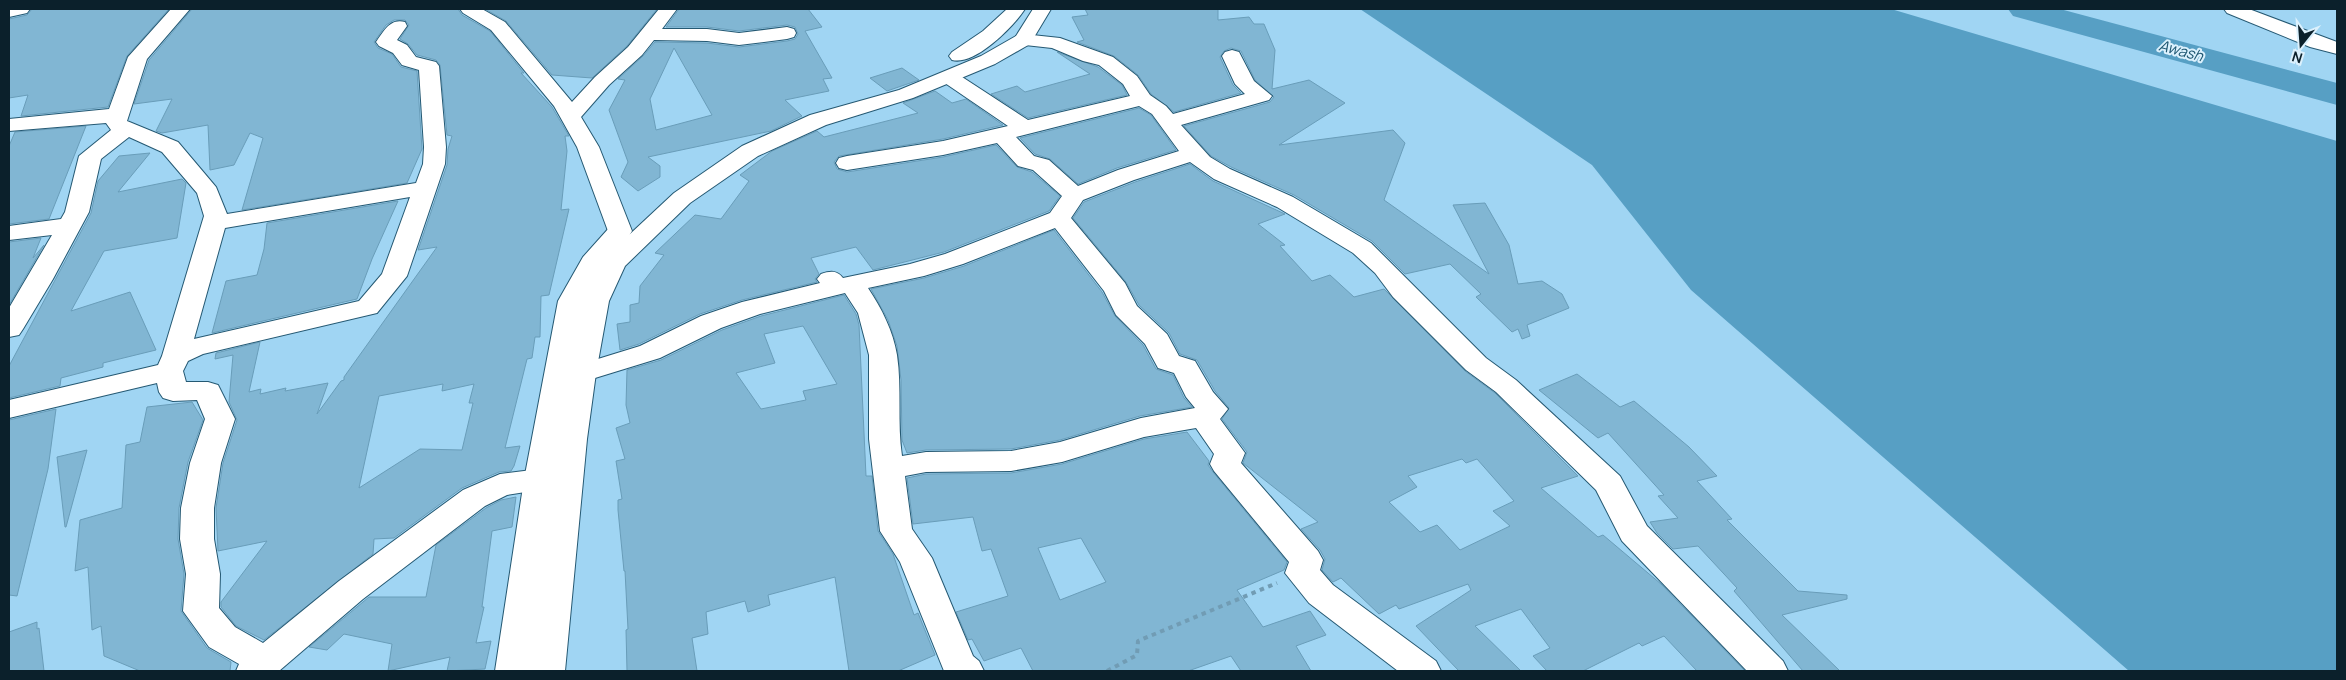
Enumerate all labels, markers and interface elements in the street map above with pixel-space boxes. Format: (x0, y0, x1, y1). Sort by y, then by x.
north arrow (2276, 20, 2326, 70)
water label: Awash (2157, 35, 2207, 67)
text: N (2289, 47, 2305, 68)

